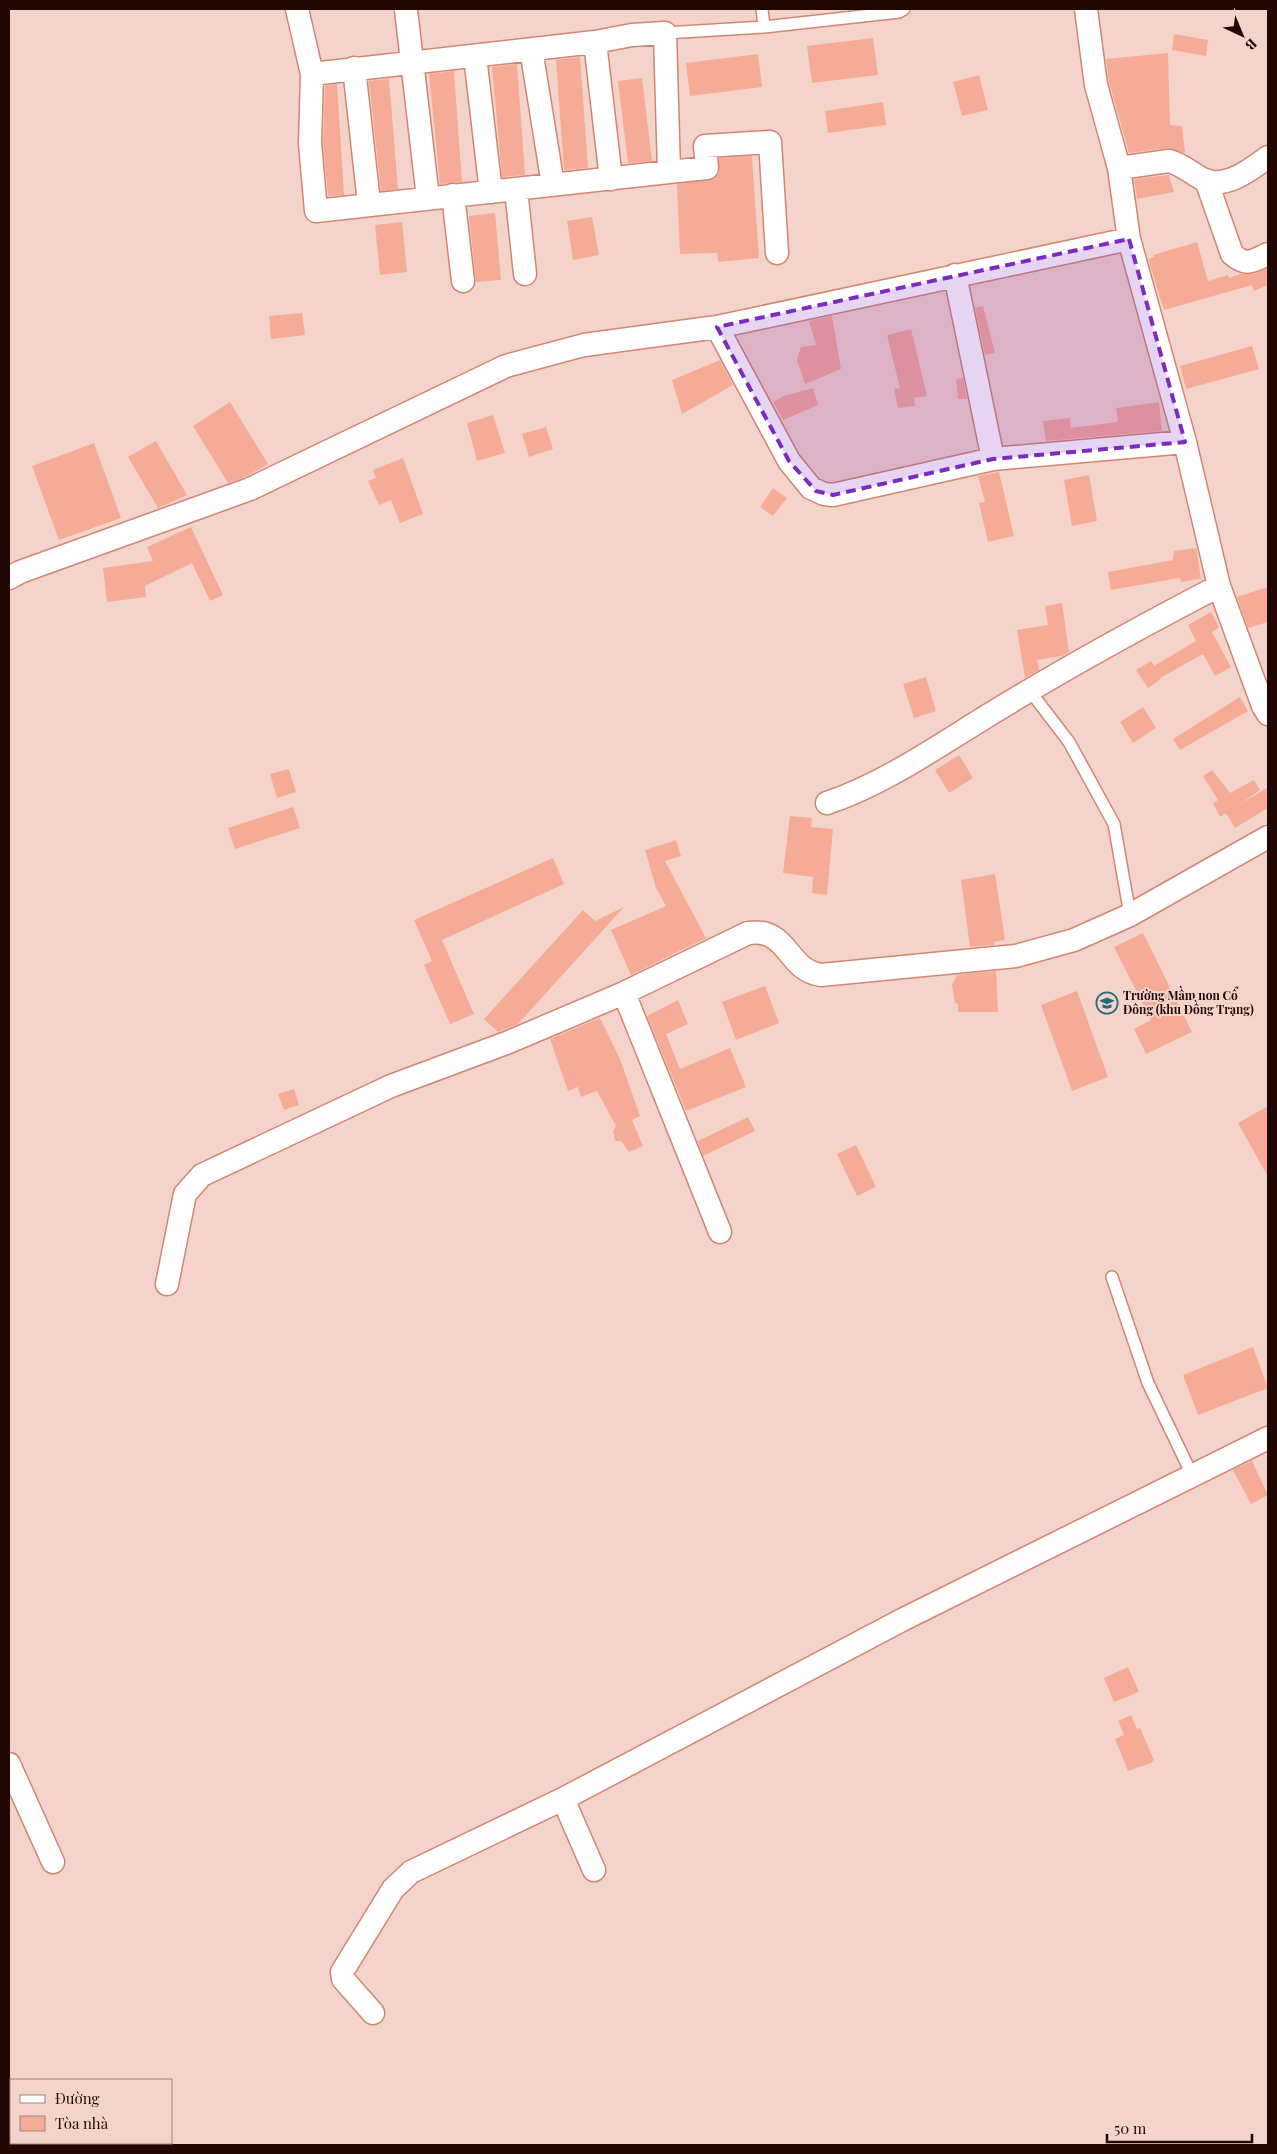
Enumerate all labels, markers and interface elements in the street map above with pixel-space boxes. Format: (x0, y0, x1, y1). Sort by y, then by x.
north arrow (1217, 10, 1267, 60)
text: B (1241, 35, 1261, 55)
place label: Trường Mầm non Cổ Đông (khu Đồng Trạng) (1123, 985, 1254, 1017)
school or university icon: Trường Mầm non Cổ Đông (khu Đồng Trạng) (1095, 991, 1119, 1015)
legend (10, 2079, 172, 2144)
text: Đường (55, 2088, 100, 2108)
scale bar (1107, 2112, 1252, 2144)
text: Tòa nhà (55, 2113, 109, 2133)
text: 50 m (1114, 2118, 1147, 2138)

